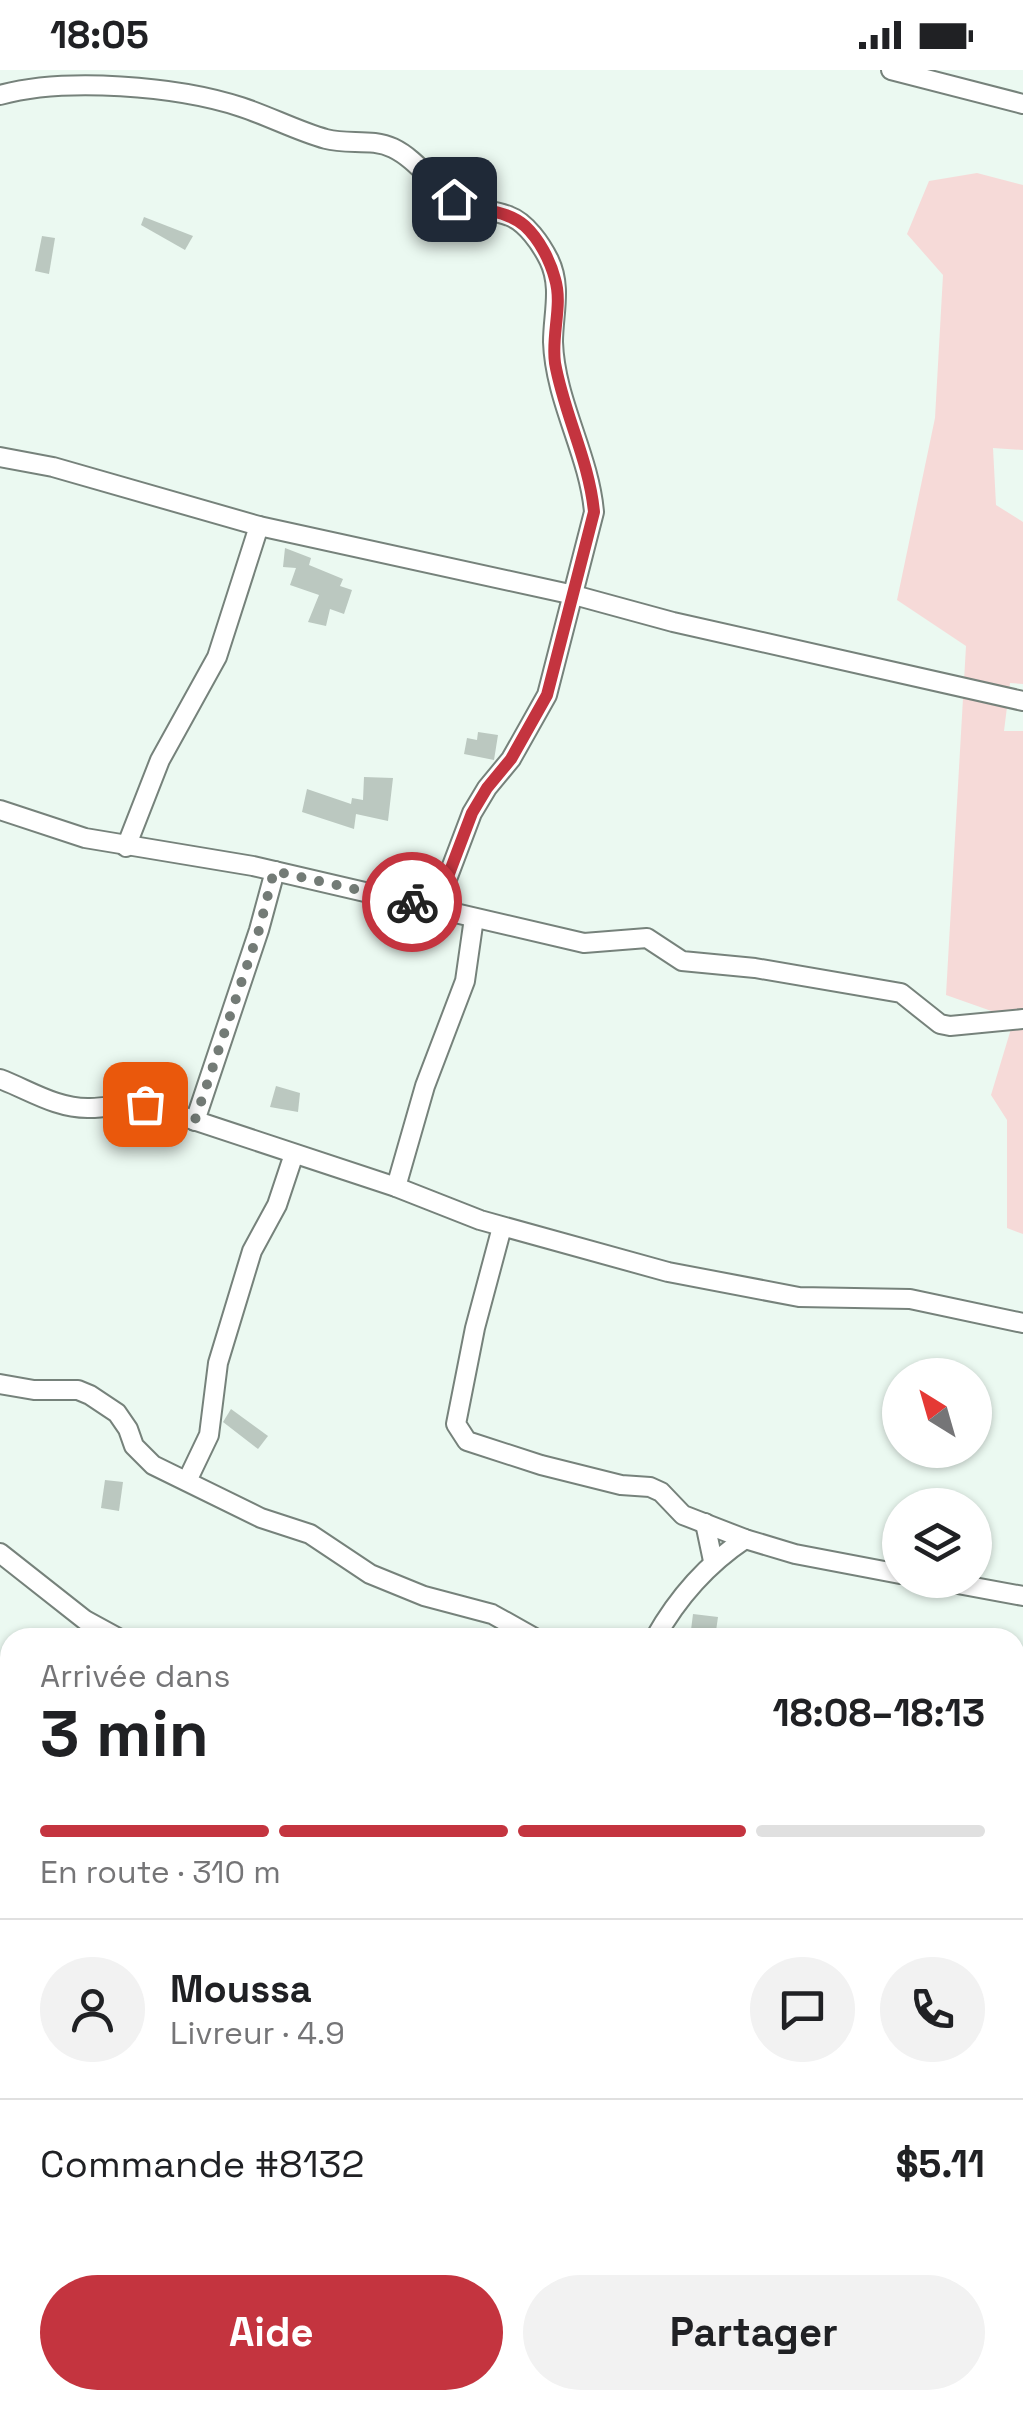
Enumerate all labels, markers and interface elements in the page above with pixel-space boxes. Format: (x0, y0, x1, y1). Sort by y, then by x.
text: 18:05 (50, 11, 149, 59)
pin (412, 157, 497, 242)
icon: home (427, 172, 482, 227)
courier (362, 852, 462, 952)
icon: bike (385, 875, 440, 930)
pin (103, 1062, 188, 1147)
icon: bag (118, 1077, 173, 1132)
north arrow (882, 1358, 992, 1468)
map controls (882, 1358, 992, 1598)
button: layers (882, 1488, 992, 1598)
text: Arrivée dans (40, 1656, 230, 1696)
text: 18:08–18:13 (773, 1689, 985, 1737)
text: 3 min (40, 1692, 209, 1775)
text: En route · 310 m (40, 1852, 281, 1892)
button: person (40, 1957, 145, 2062)
button: chat (750, 1957, 855, 2062)
button: phone (880, 1957, 985, 2062)
text: Moussa (170, 1965, 312, 2013)
text: Livreur · 4.9 (170, 2013, 345, 2053)
text: Commande #8132 (40, 2140, 364, 2188)
text: $5.11 (895, 2140, 985, 2188)
button: Aide (40, 2275, 503, 2390)
button: Partager (523, 2275, 985, 2390)

